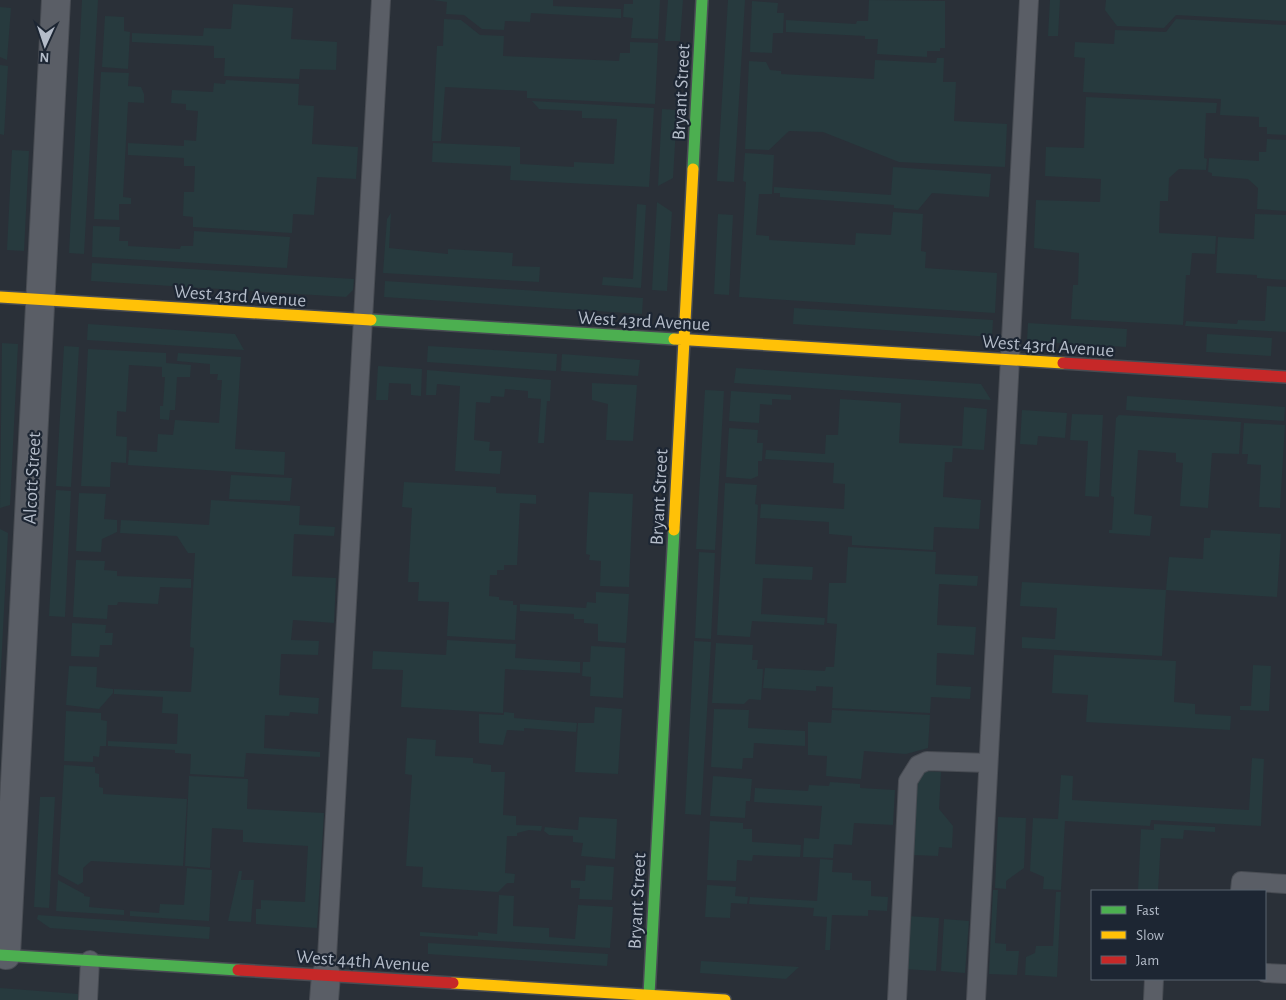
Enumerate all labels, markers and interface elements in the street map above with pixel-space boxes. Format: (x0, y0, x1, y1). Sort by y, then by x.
north arrow (20, 20, 70, 70)
street label: Bryant Street (669, 43, 694, 141)
text: N (39, 50, 50, 64)
street label: West 43rd Avenue (173, 282, 307, 311)
street label: West 43rd Avenue (577, 309, 711, 334)
street label: West 43rd Avenue (981, 332, 1115, 361)
street label: Alcott Street (21, 431, 44, 525)
street label: Bryant Street (647, 448, 672, 546)
street label: Bryant Street (625, 852, 650, 950)
legend (1091, 890, 1266, 980)
text: Fast (1136, 903, 1160, 918)
text: Slow (1136, 928, 1164, 943)
street label: West 44th Avenue (295, 947, 430, 976)
text: Jam (1136, 953, 1159, 968)

